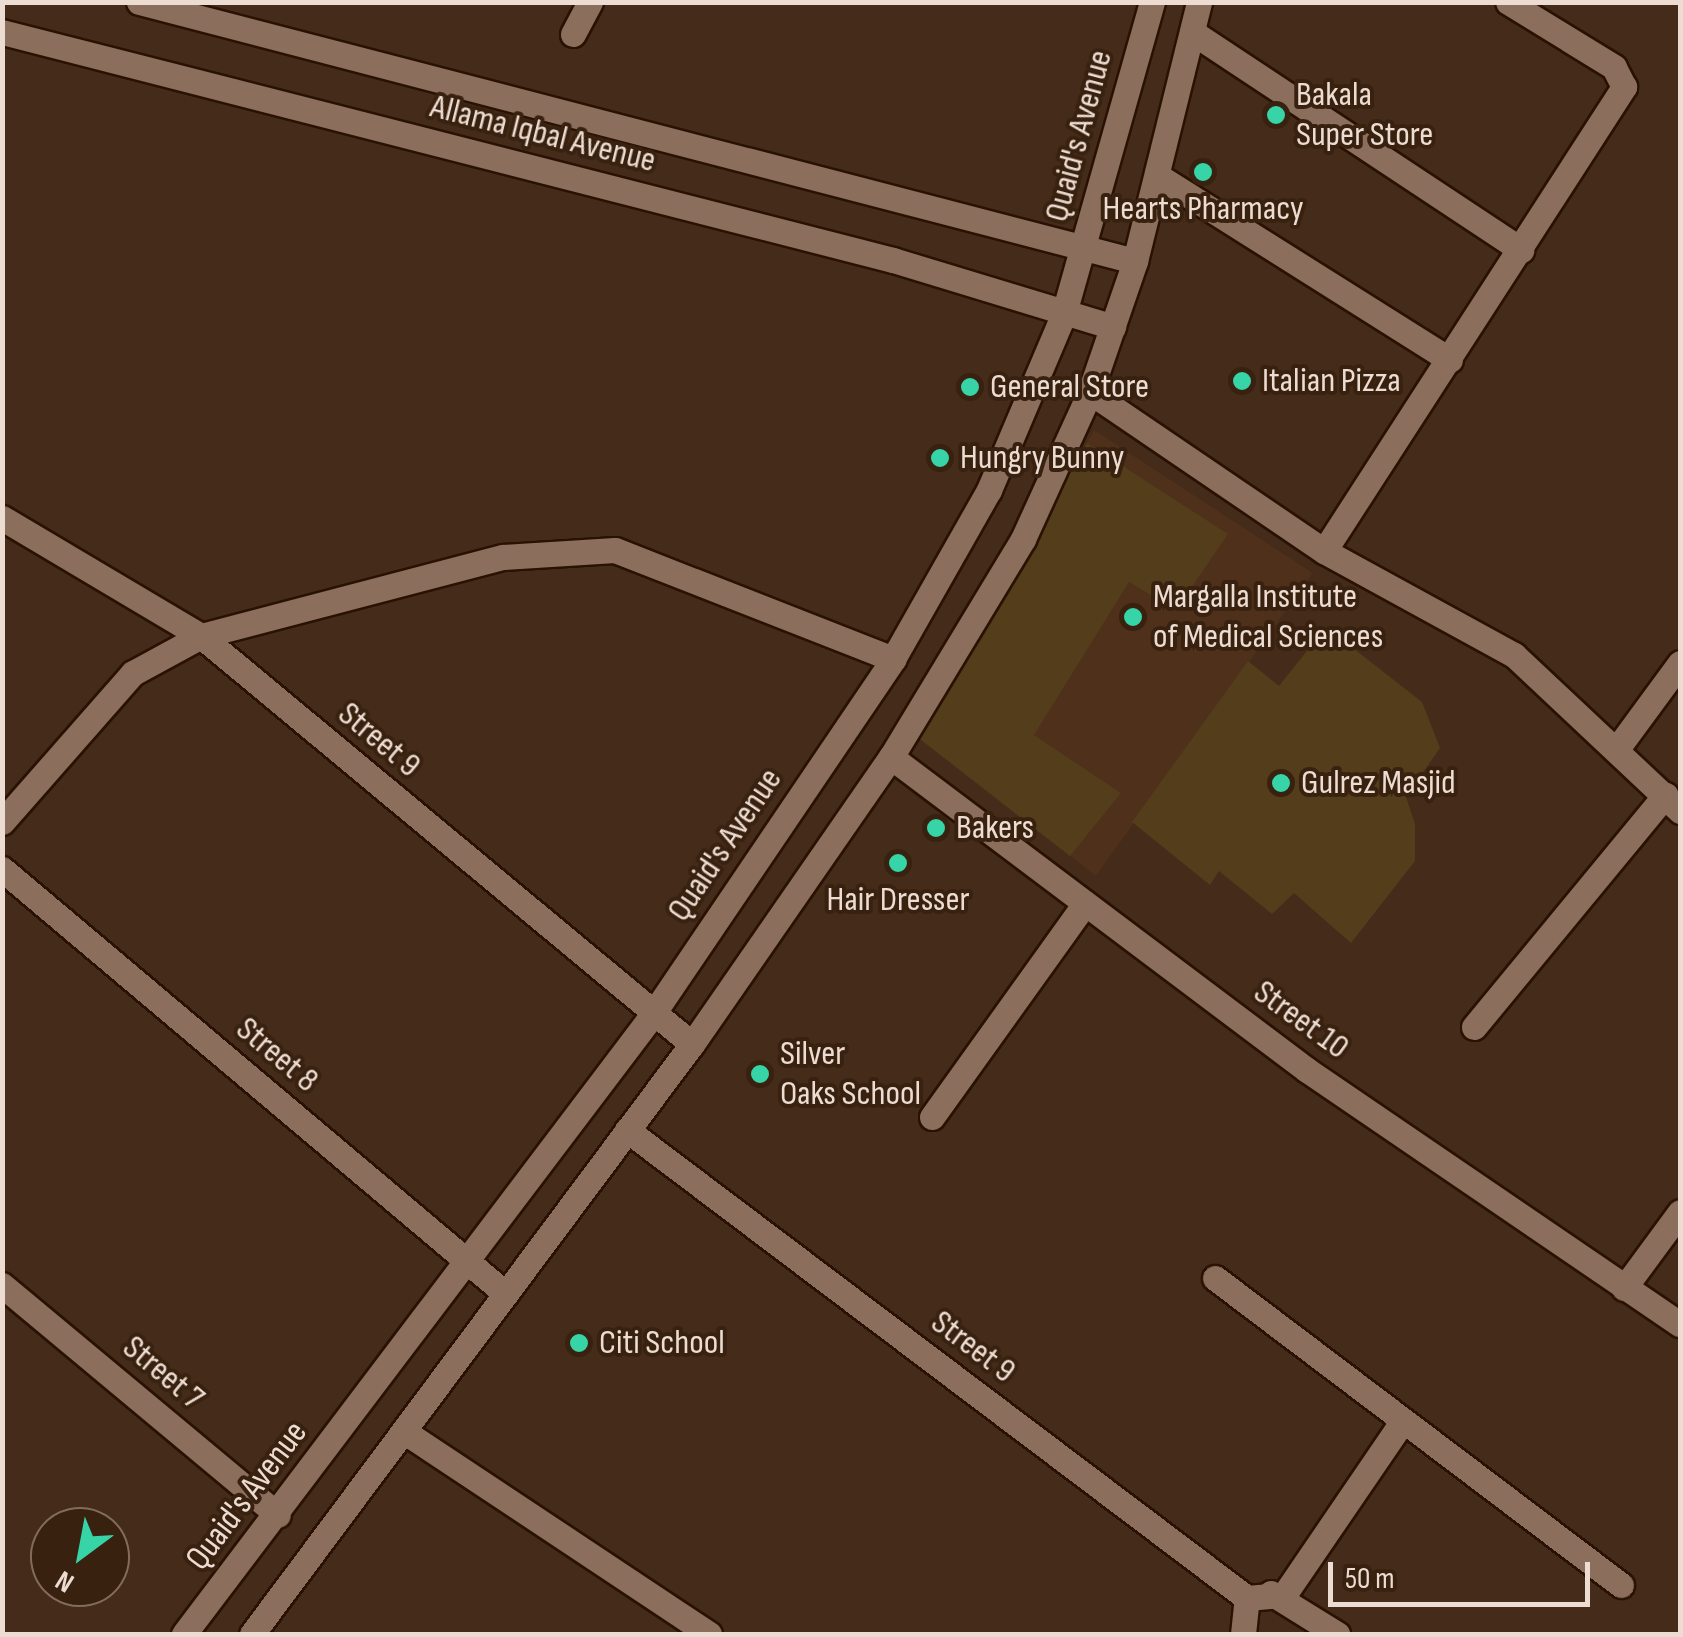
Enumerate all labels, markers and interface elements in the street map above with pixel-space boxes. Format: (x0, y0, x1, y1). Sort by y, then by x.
street label: Quaid's Avenue (1036, 46, 1122, 226)
place label: Bakala Super Store (1296, 74, 1433, 156)
street label: Allama Iqbal Avenue (426, 86, 660, 182)
marker: Bakala Super Store (1265, 104, 1287, 126)
marker: Hearts Pharmacy (1192, 161, 1214, 183)
place label: Hearts Pharmacy (1103, 188, 1303, 230)
place label: Italian Pizza (1262, 360, 1401, 402)
place label: General Store (990, 366, 1149, 408)
marker: Italian Pizza (1231, 370, 1253, 392)
marker: General Store (959, 376, 981, 398)
place label: Hungry Bunny (960, 437, 1124, 479)
marker: Hungry Bunny (929, 447, 951, 469)
place label: Margalla Institute of Medical Sciences (1153, 576, 1383, 658)
marker: Margalla Institute of Medical Sciences (1122, 606, 1144, 628)
street label: Street 9 (329, 693, 429, 787)
street label: Quaid's Avenue (658, 760, 792, 930)
place label: Gulrez Masjid (1301, 762, 1456, 804)
marker: Gulrez Masjid (1270, 772, 1292, 794)
place label: Bakers (956, 807, 1034, 849)
marker: Bakers (925, 817, 947, 839)
marker: Hair Dresser (887, 852, 909, 874)
place label: Hair Dresser (826, 879, 970, 921)
street label: Street 10 (1245, 971, 1357, 1069)
street label: Street 8 (227, 1008, 327, 1102)
place label: Silver Oaks School (780, 1033, 921, 1115)
marker: Silver Oaks School (749, 1063, 771, 1085)
street label: Street 9 (922, 1302, 1024, 1392)
place label: Citi School (599, 1322, 725, 1364)
street label: Street 7 (114, 1327, 212, 1419)
marker: Citi School (568, 1332, 590, 1354)
street label: Quaid's Avenue (177, 1413, 317, 1579)
north arrow (30, 1507, 130, 1607)
scale bar (1333, 1542, 1596, 1604)
text: 50 m (1345, 1561, 1394, 1597)
text: N (50, 1563, 80, 1599)

